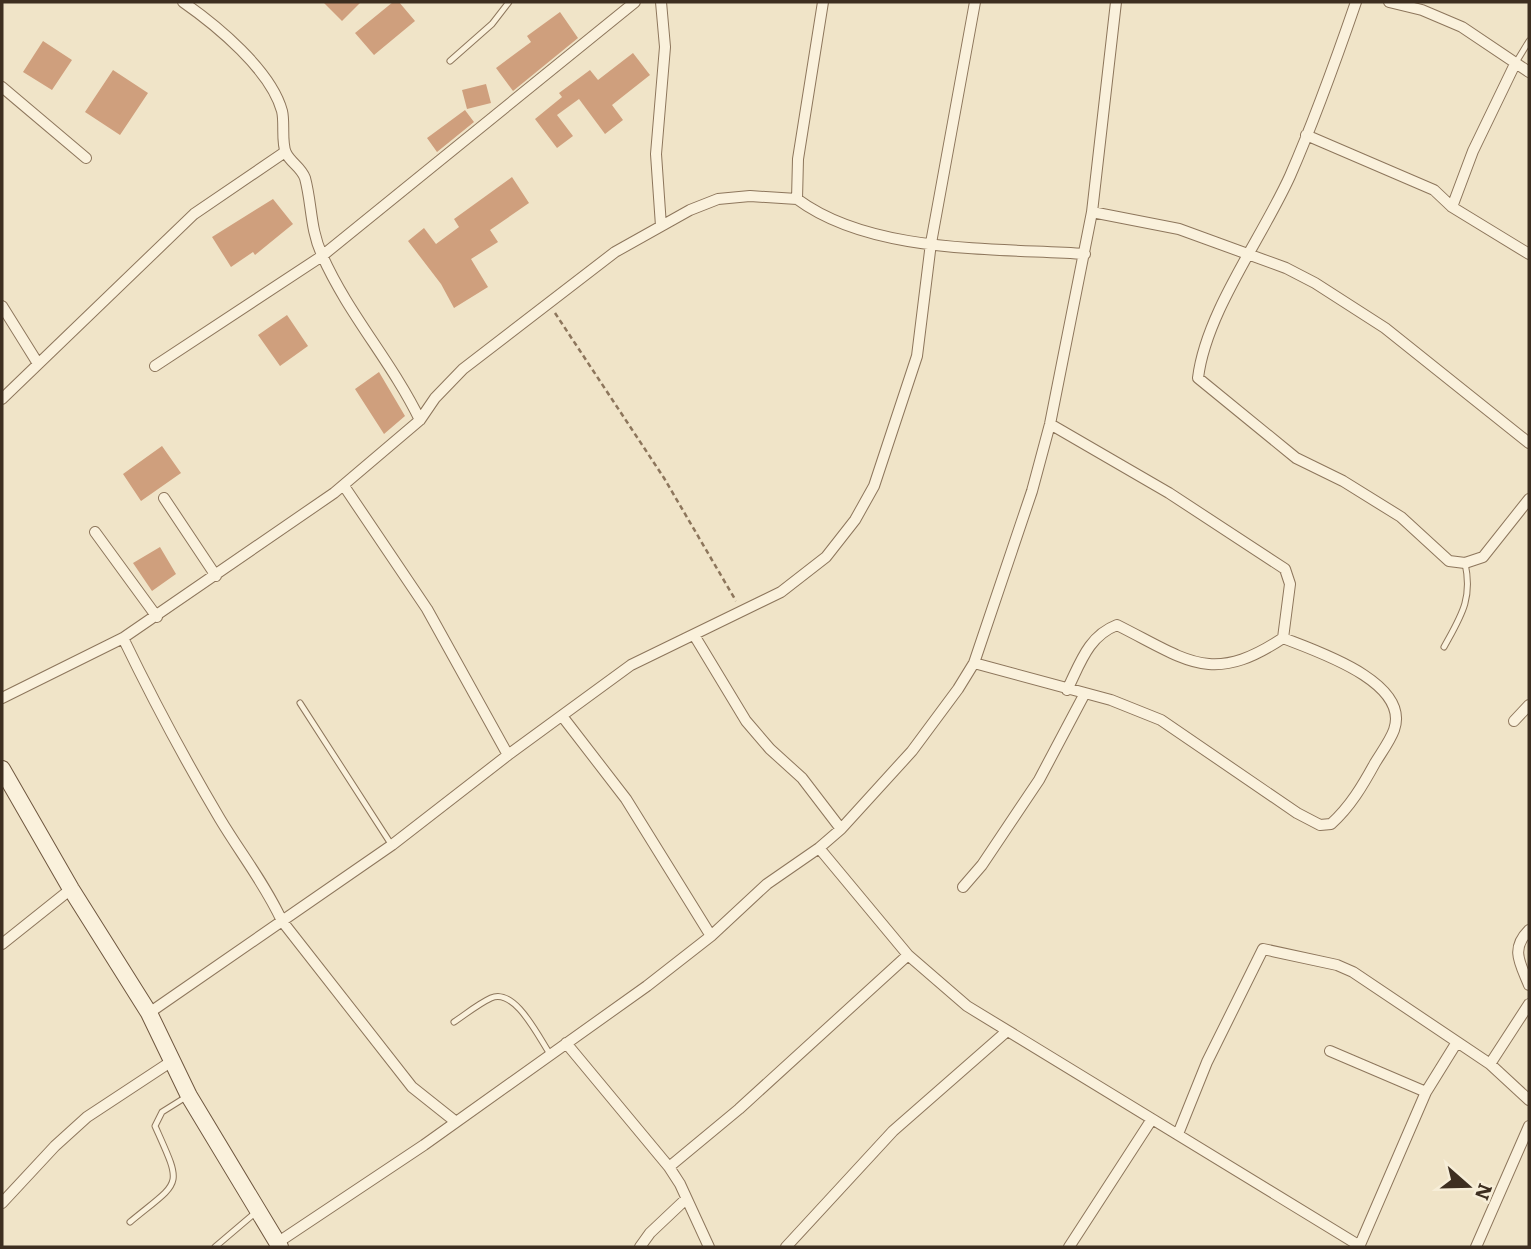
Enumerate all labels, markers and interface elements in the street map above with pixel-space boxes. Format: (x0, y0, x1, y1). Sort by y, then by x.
north arrow (1433, 1151, 1503, 1221)
text: N (1469, 1180, 1501, 1204)

